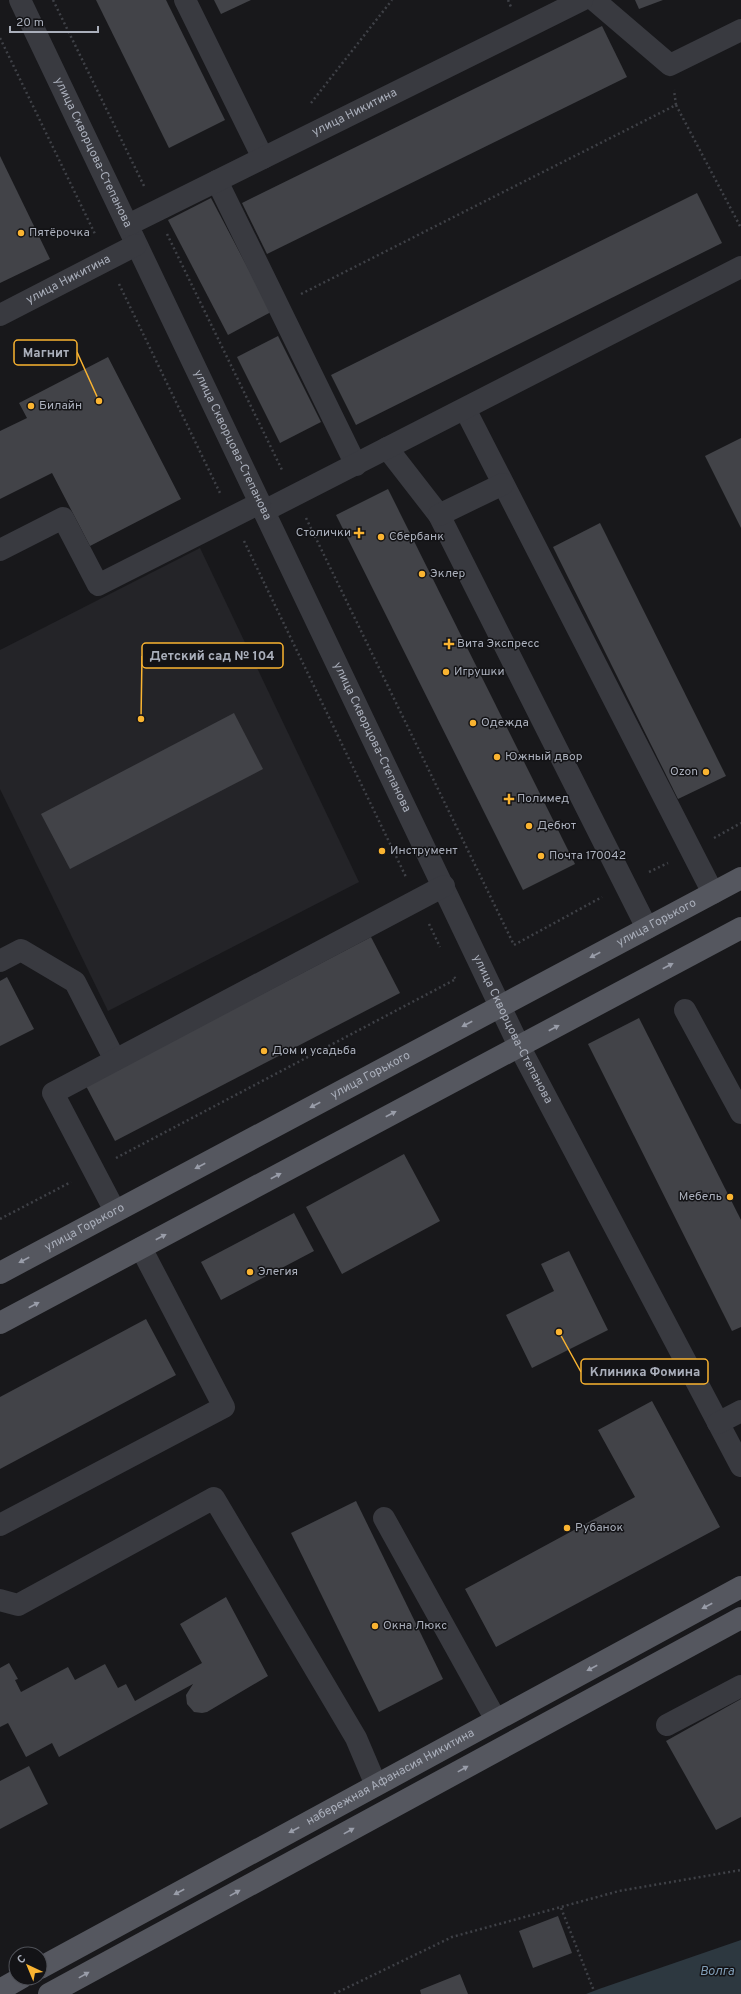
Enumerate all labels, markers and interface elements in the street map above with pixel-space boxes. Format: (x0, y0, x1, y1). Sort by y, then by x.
scale bar (10, 8, 98, 34)
text: 20 m (16, 15, 44, 31)
street label: улица Скворцова-Степанова (50, 75, 135, 230)
street label: улица Никитина (309, 85, 400, 140)
place label: Пятёрочка (29, 225, 90, 241)
marker: Пятёрочка (16, 228, 26, 238)
street label: улица Никитина (23, 251, 113, 308)
callout: Магнит (14, 340, 77, 365)
text: Магнит (23, 346, 69, 362)
street label: улица Скворцова-Степанова (190, 367, 275, 523)
place label: Билайн (39, 398, 82, 414)
marker: Билайн (26, 401, 36, 411)
place label: Столички (296, 525, 351, 541)
marker: Столички (354, 528, 364, 538)
place label: Сбербанк (389, 529, 444, 545)
marker: Сбербанк (376, 532, 386, 542)
place label: Эклер (430, 566, 466, 582)
marker: Эклер (417, 569, 427, 579)
place label: Вита Экспресс (457, 636, 540, 652)
marker: Вита Экспресс (444, 639, 454, 649)
callout: Детский сад № 104 (142, 643, 283, 668)
text: Детский сад № 104 (149, 649, 275, 665)
street label: улица Скворцова-Степанова (329, 660, 414, 815)
place label: Игрушки (454, 664, 505, 680)
marker: Игрушки (441, 667, 451, 677)
place label: Одежда (481, 715, 529, 731)
marker: Одежда (468, 718, 478, 728)
place label: Южный двор (505, 749, 583, 765)
marker: Южный двор (492, 752, 502, 762)
place label: Ozon (670, 764, 698, 780)
marker: Ozon (701, 767, 711, 777)
place label: Полимед (517, 791, 569, 807)
marker: Полимед (504, 794, 514, 804)
place label: Дебют (537, 818, 577, 834)
marker: Дебют (524, 821, 534, 831)
place label: Инструмент (390, 843, 458, 859)
marker: Инструмент (377, 846, 387, 856)
place label: Почта 170042 (549, 848, 626, 864)
marker: Почта 170042 (536, 851, 546, 861)
street label: улица Горького (614, 895, 700, 951)
street label: улица Скворцова-Степанова (469, 952, 556, 1107)
one-way arrow (589, 952, 601, 958)
one-way arrow (663, 963, 674, 970)
one-way arrow (461, 1021, 472, 1027)
one-way arrow (548, 1024, 560, 1031)
place label: Дом и усадьба (272, 1043, 356, 1059)
marker: Дом и усадьба (259, 1046, 269, 1056)
street label: улица Горького (328, 1047, 414, 1103)
one-way arrow (309, 1102, 321, 1108)
one-way arrow (385, 1111, 397, 1118)
one-way arrow (194, 1163, 206, 1169)
one-way arrow (270, 1172, 282, 1179)
place label: Мебель (679, 1189, 722, 1205)
marker: Мебель (725, 1192, 735, 1202)
street label: улица Горького (42, 1200, 128, 1256)
one-way arrow (156, 1234, 167, 1240)
one-way arrow (18, 1257, 30, 1264)
place label: Элегия (258, 1264, 298, 1280)
marker: Элегия (245, 1267, 255, 1277)
one-way arrow (29, 1301, 40, 1308)
callout: Клиника Фомина (581, 1359, 708, 1384)
text: Клиника Фомина (590, 1365, 700, 1381)
place label: Рубанок (575, 1520, 624, 1536)
marker: Рубанок (562, 1523, 572, 1533)
one-way arrow (701, 1603, 713, 1609)
place label: Окна Люкс (383, 1618, 447, 1634)
marker: Окна Люкс (370, 1621, 380, 1631)
one-way arrow (587, 1665, 598, 1671)
street label: набережная Афанасия Никитина (304, 1725, 478, 1830)
one-way arrow (457, 1766, 469, 1772)
one-way arrow (288, 1827, 300, 1834)
one-way arrow (343, 1828, 355, 1835)
one-way arrow (174, 1889, 185, 1896)
one-way arrow (229, 1890, 241, 1897)
north arrow (8, 1946, 48, 1986)
text: С (14, 1952, 29, 1967)
water label: Волга (700, 1964, 735, 1980)
one-way arrow (78, 1972, 90, 1979)

